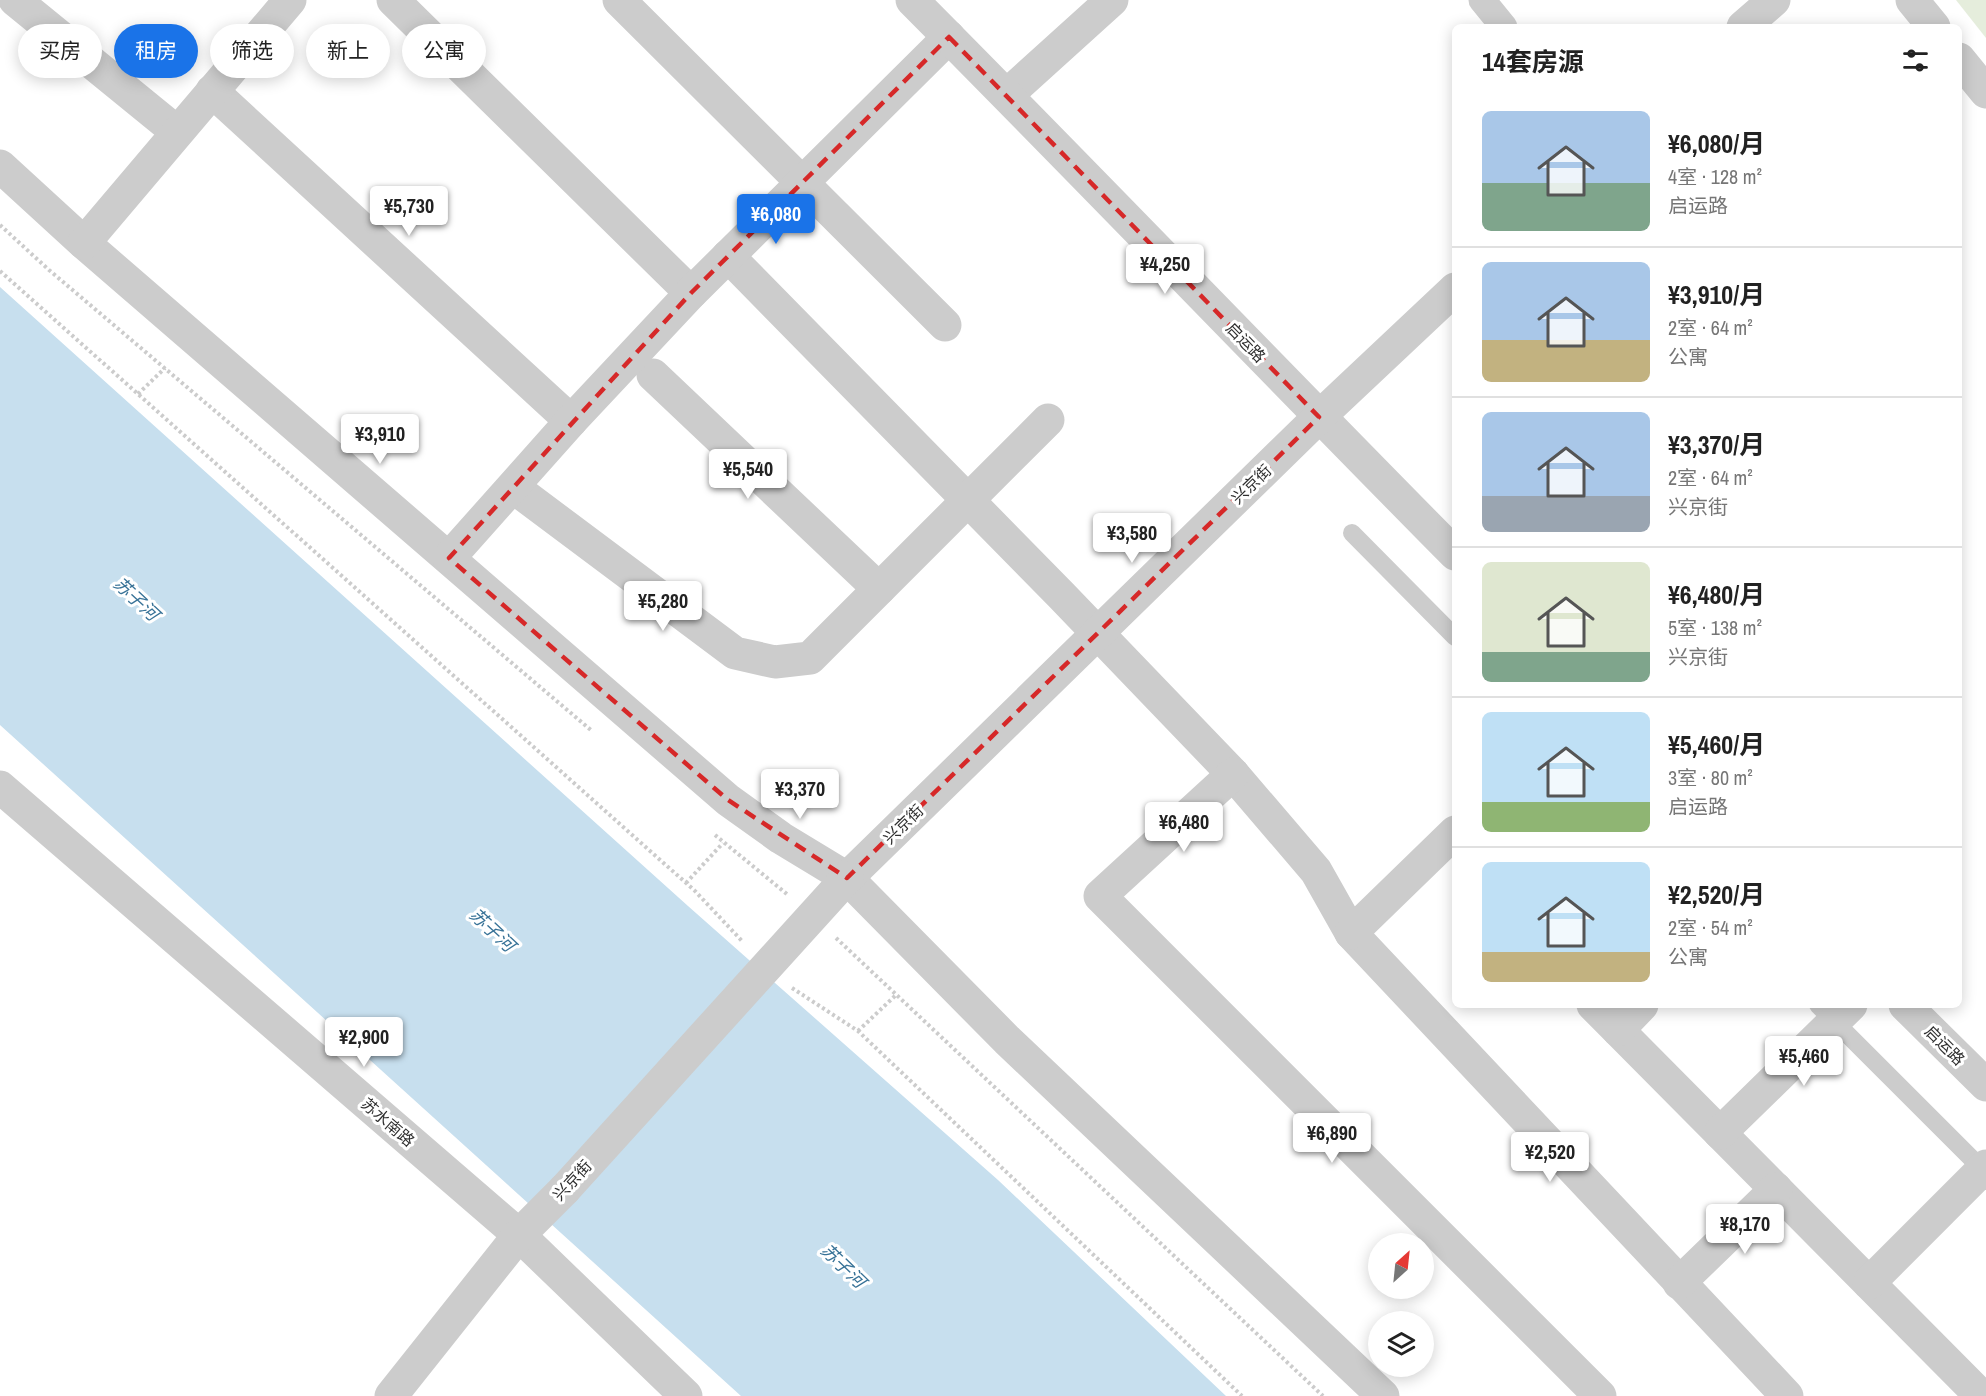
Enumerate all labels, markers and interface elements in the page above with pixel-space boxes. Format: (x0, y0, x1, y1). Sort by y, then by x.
chip: 买房 (18, 24, 102, 78)
chip: 租房 (114, 24, 198, 78)
chip: 筛选 (210, 24, 294, 78)
chip: 新上 (306, 24, 390, 78)
chip: 公寓 (402, 24, 486, 78)
text: 14套房源 (1482, 44, 1584, 79)
icon: filters (1899, 44, 1932, 77)
text: ¥6,080/月 (1668, 126, 1765, 161)
icon: home (1530, 135, 1602, 207)
text: 4室 · 128 m² (1668, 163, 1762, 190)
pin: ¥5,730 (360, 186, 458, 237)
text: ¥5,730 (384, 192, 434, 219)
text: 启运路 (1668, 192, 1728, 219)
pin: ¥6,080 (727, 194, 825, 245)
text: ¥6,080 (751, 200, 801, 227)
pin: ¥4,250 (1116, 244, 1214, 295)
text: ¥4,250 (1140, 250, 1190, 277)
text: ¥3,910/月 (1668, 277, 1765, 312)
icon: home (1530, 286, 1602, 358)
text: 2室 · 64 m² (1668, 314, 1753, 341)
street label: 启运路 (1221, 317, 1271, 367)
text: 公寓 (1668, 343, 1708, 370)
pin: ¥3,910 (331, 414, 429, 465)
text: ¥3,910 (355, 420, 405, 447)
text: ¥3,370/月 (1668, 427, 1765, 462)
icon: home (1530, 436, 1602, 508)
pin: ¥5,540 (699, 449, 797, 500)
text: ¥5,540 (723, 455, 773, 482)
street label: 兴京街 (1226, 459, 1276, 509)
text: 2室 · 64 m² (1668, 464, 1753, 491)
text: 兴京街 (1668, 493, 1728, 520)
pin: ¥3,580 (1083, 513, 1181, 564)
text: ¥3,580 (1107, 519, 1157, 546)
water label: 苏子河 (108, 571, 167, 628)
text: ¥6,480/月 (1668, 577, 1765, 612)
pin: ¥5,280 (614, 581, 712, 632)
icon: home (1530, 586, 1602, 658)
text: ¥5,280 (638, 587, 688, 614)
text: 5室 · 138 m² (1668, 614, 1762, 641)
text: 兴京街 (1668, 643, 1728, 670)
text: ¥5,460/月 (1668, 727, 1765, 762)
icon: home (1530, 736, 1602, 808)
text: 3室 · 80 m² (1668, 764, 1753, 791)
pin: ¥3,370 (751, 769, 849, 820)
text: ¥3,370 (775, 775, 825, 802)
text: 启运路 (1668, 793, 1728, 820)
street label: 兴京街 (878, 799, 928, 849)
pin: ¥6,480 (1135, 802, 1233, 853)
text: ¥6,480 (1159, 808, 1209, 835)
text: ¥2,520/月 (1668, 877, 1765, 912)
icon: home (1530, 886, 1602, 958)
water label: 苏子河 (464, 902, 523, 959)
text: 2室 · 54 m² (1668, 914, 1753, 941)
text: 公寓 (1668, 943, 1708, 970)
pin: ¥2,900 (315, 1017, 413, 1068)
street label: 启运路 (1920, 1020, 1970, 1070)
text: ¥2,900 (339, 1023, 389, 1050)
pin: ¥5,460 (1755, 1036, 1853, 1087)
text: ¥5,460 (1779, 1042, 1829, 1069)
street label: 苏水南路 (357, 1093, 419, 1151)
pin: ¥6,890 (1283, 1113, 1381, 1164)
text: ¥6,890 (1307, 1119, 1357, 1146)
pin: ¥2,520 (1501, 1132, 1599, 1183)
text: ¥2,520 (1525, 1138, 1575, 1165)
street label: 兴京街 (548, 1155, 596, 1205)
pin: ¥8,170 (1696, 1204, 1794, 1255)
text: ¥8,170 (1720, 1210, 1770, 1237)
north arrow (1368, 1233, 1434, 1299)
map controls (1368, 1233, 1434, 1377)
water label: 苏子河 (815, 1238, 874, 1295)
button: layers (1368, 1311, 1434, 1377)

